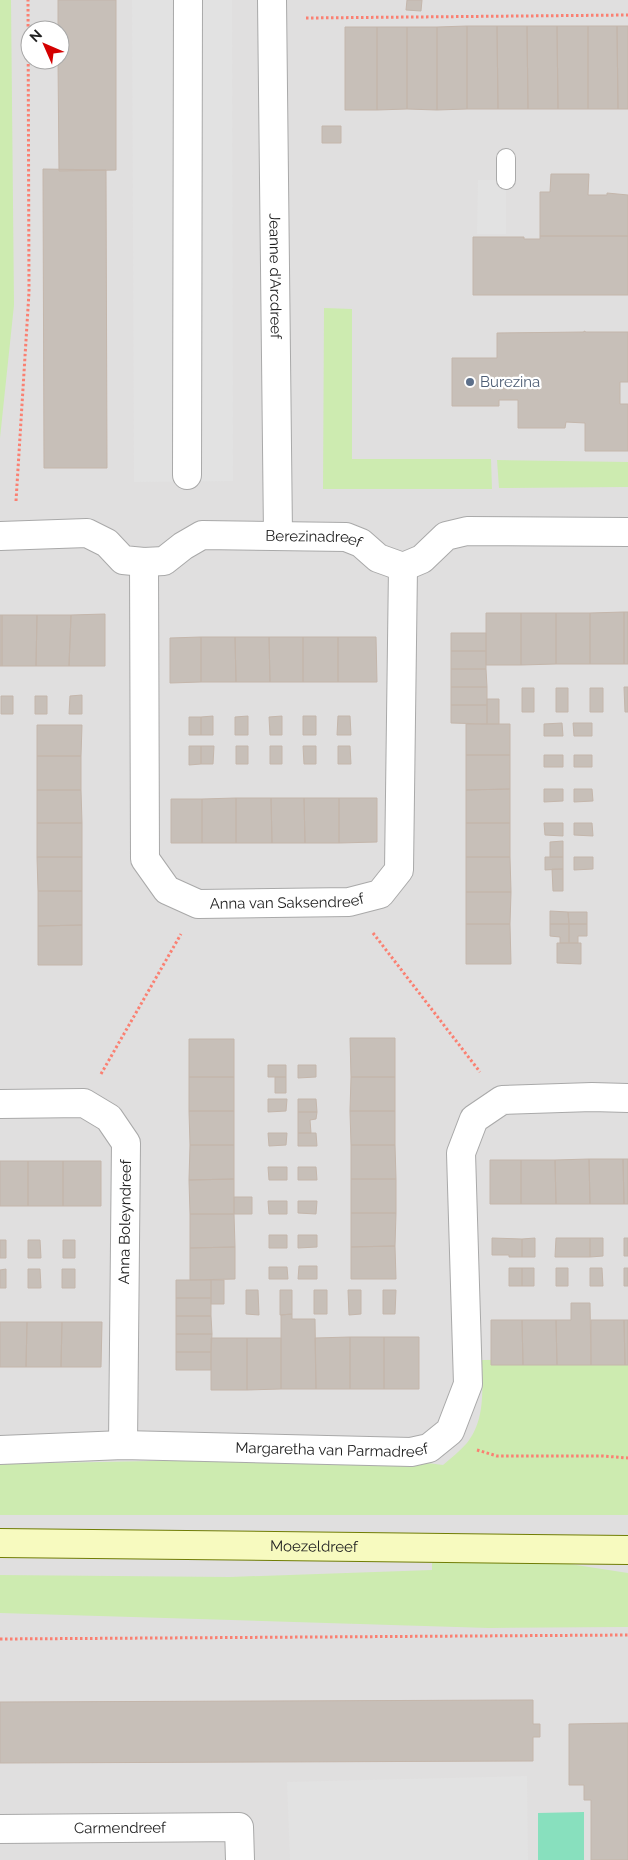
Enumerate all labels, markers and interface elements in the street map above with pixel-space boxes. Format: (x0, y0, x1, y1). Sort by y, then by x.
north arrow (20, 20, 70, 70)
text: N (26, 26, 45, 45)
street label: Jeanne d'Arcdreef (265, 213, 285, 340)
place label: Burezina (480, 373, 540, 391)
marker: Burezina (464, 376, 476, 388)
street label: Berezinadreef (265, 527, 366, 552)
street label: Anna van Saksendreef (209, 889, 367, 913)
street label: Anna Boleyndreef (115, 1158, 135, 1285)
street label: Margaretha van Parmadreef (235, 1439, 431, 1461)
street label: Moezeldreef (270, 1537, 359, 1556)
street label: Carmendreef (74, 1819, 167, 1837)

